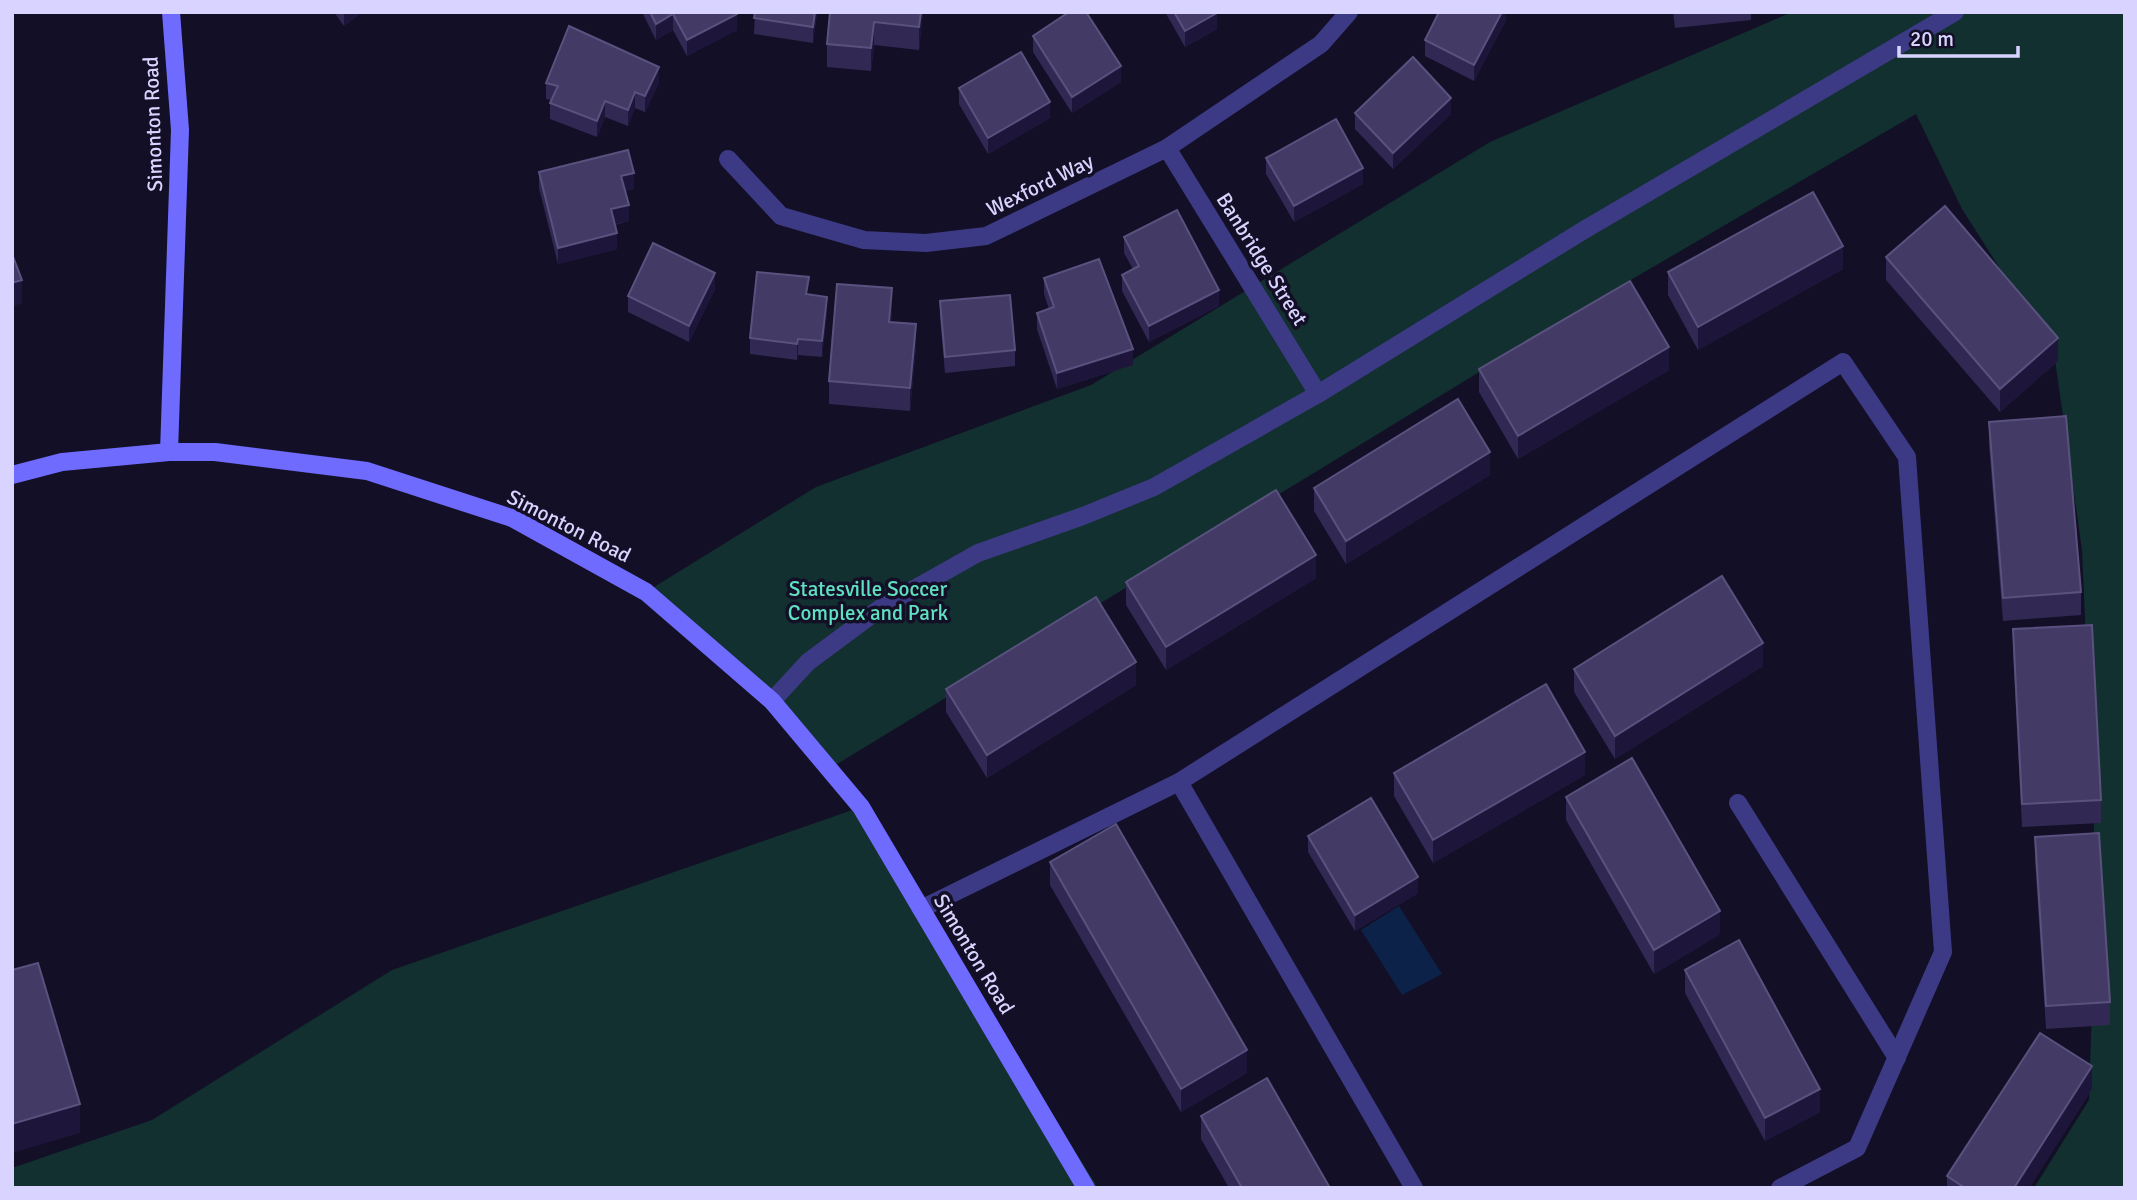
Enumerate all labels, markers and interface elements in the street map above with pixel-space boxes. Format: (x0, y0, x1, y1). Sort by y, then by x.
scale bar (1899, 14, 2018, 58)
text: 20 m (1910, 26, 1954, 52)
street label: Simonton Road (138, 56, 168, 192)
street label: Wexford Way (982, 148, 1098, 222)
street label: Banbridge Street (1211, 188, 1313, 330)
street label: Simonton Road (503, 484, 635, 568)
park label: Statesville Soccer Complex and Park (788, 576, 949, 626)
street label: Simonton Road (928, 889, 1020, 1019)

